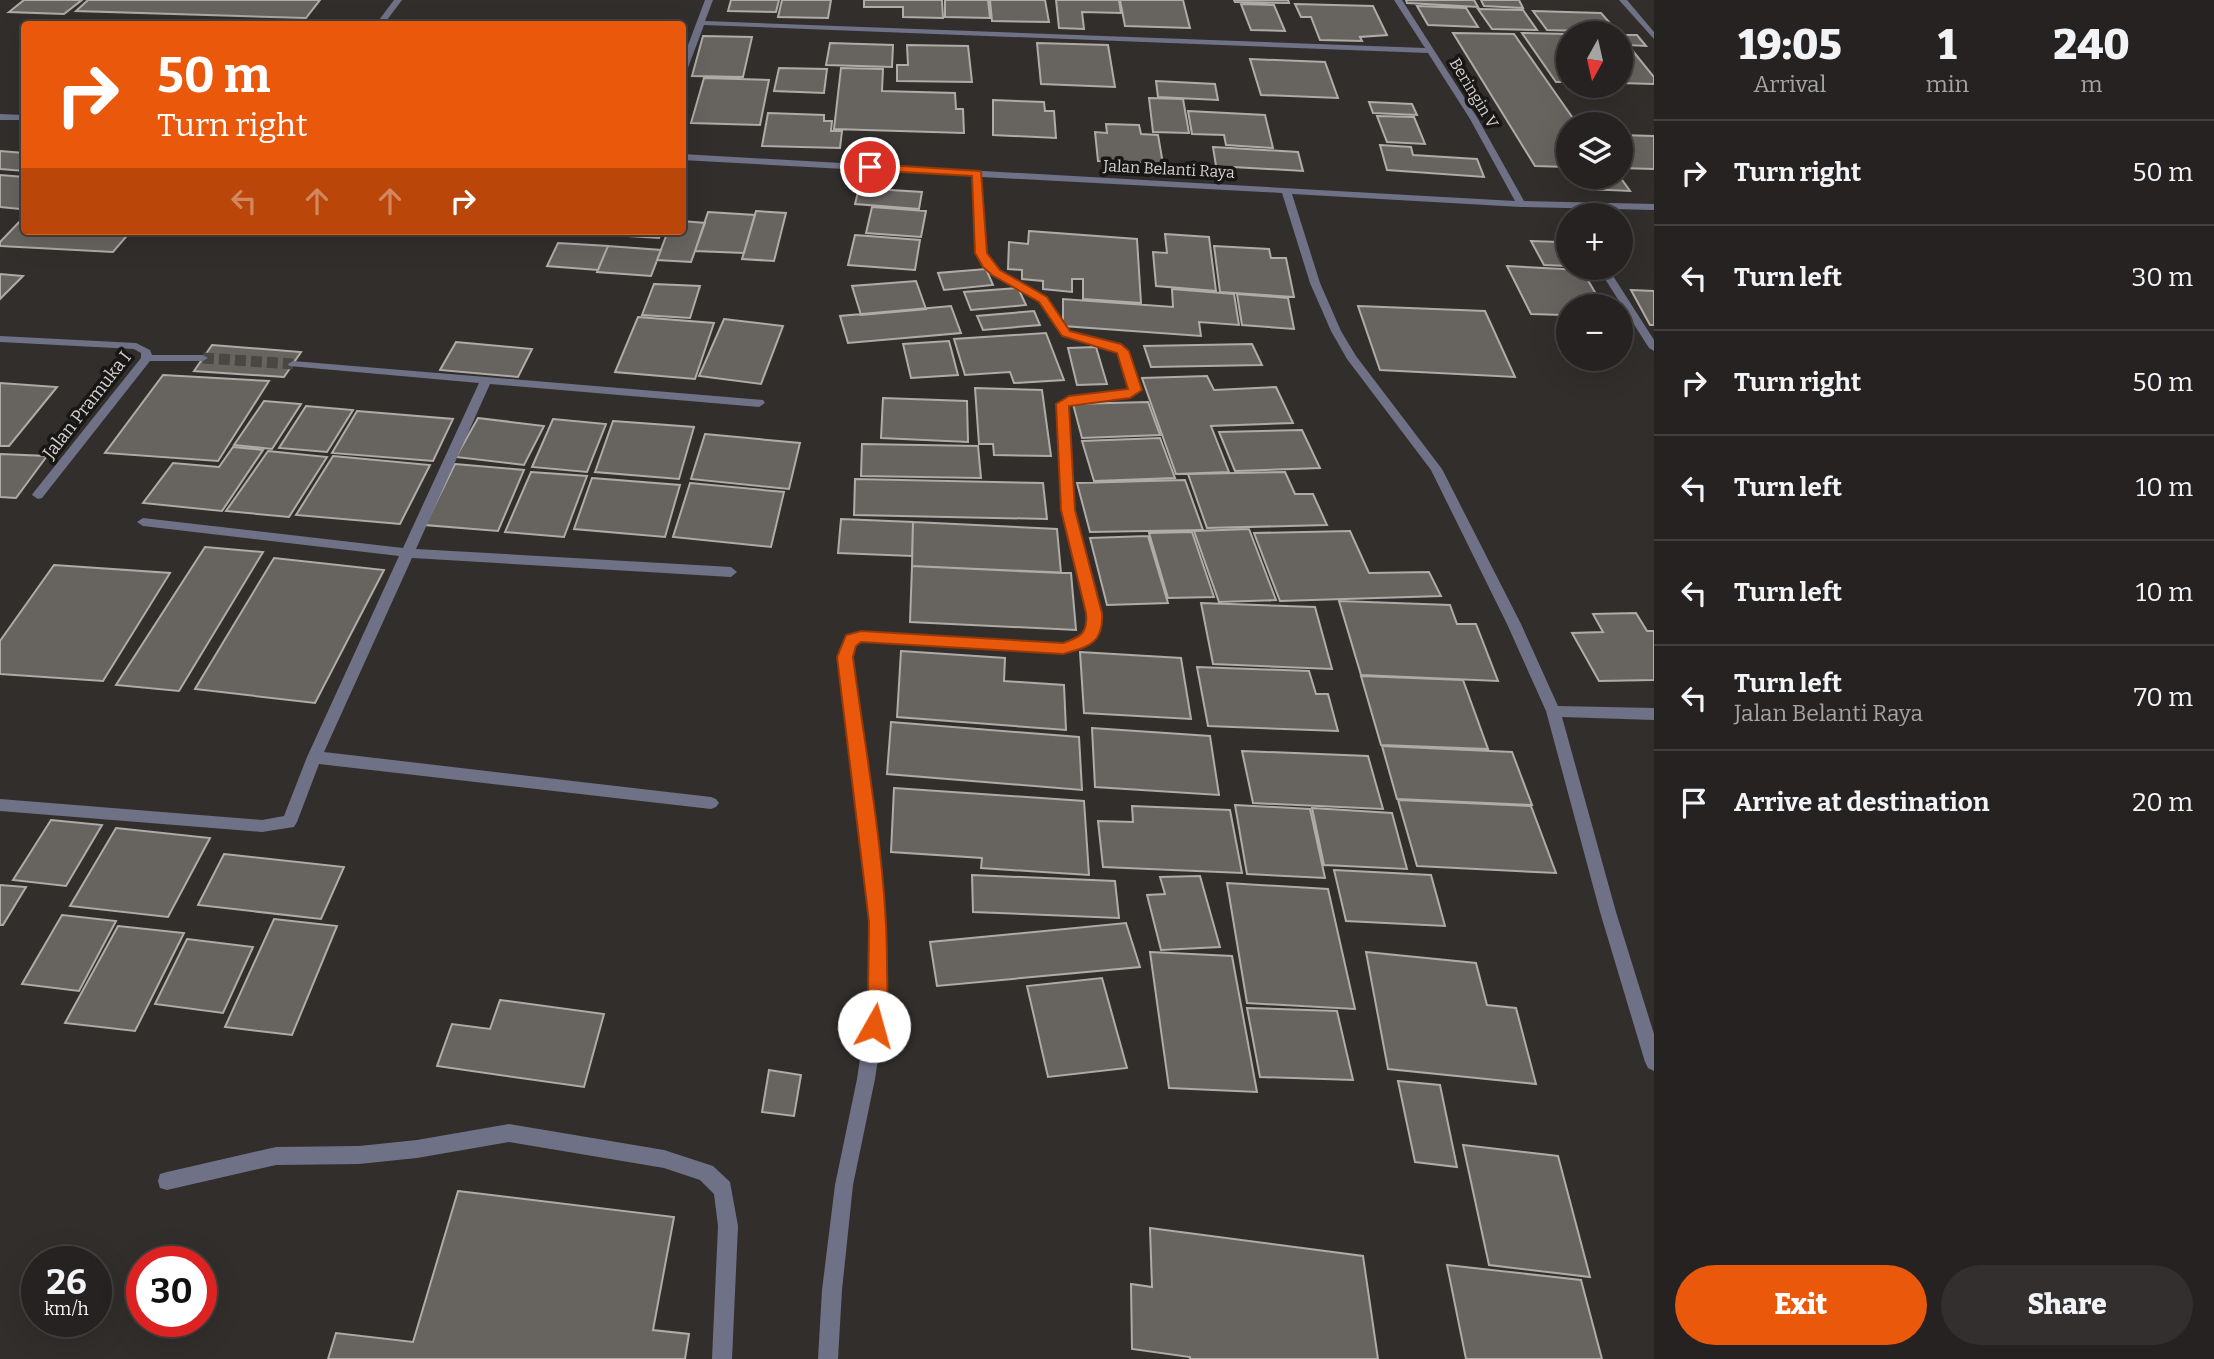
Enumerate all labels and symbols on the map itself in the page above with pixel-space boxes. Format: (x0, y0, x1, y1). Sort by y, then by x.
north arrow (1556, 21, 1633, 98)
street label: Beringin V (1446, 54, 1503, 132)
pin (840, 137, 900, 197)
street label: Jalan Belanti Raya (1102, 156, 1235, 182)
street label: Jalan Pramuka I (37, 347, 136, 464)
position arrow (837, 989, 911, 1063)
speed limit sign: 30 (126, 1246, 217, 1337)

